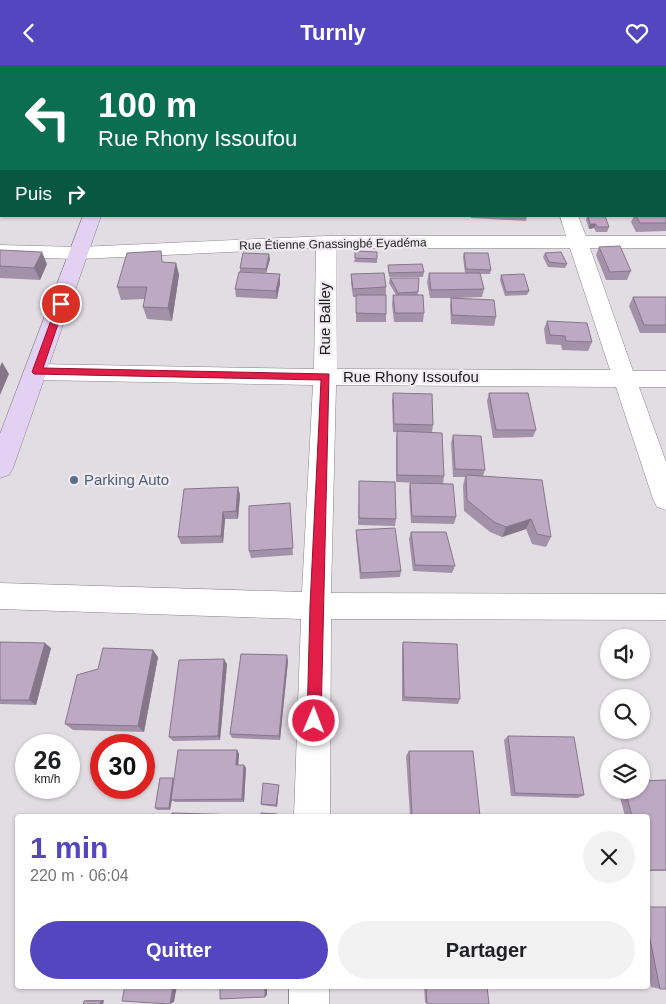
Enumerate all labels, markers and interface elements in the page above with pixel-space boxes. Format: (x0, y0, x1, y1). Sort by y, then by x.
icon: back (15, 19, 43, 47)
icon: heart (623, 19, 651, 47)
text: Turnly (300, 20, 366, 45)
icon: left (15, 85, 80, 150)
text: 100 m (98, 85, 197, 124)
text: Rue Rhony Issoufou (98, 126, 297, 151)
icon: right (62, 180, 90, 208)
text: Puis (15, 183, 52, 204)
street label: Rue Étienne Gnassingbé Eyadéma (239, 234, 427, 253)
street label: Rue Balley (316, 282, 333, 355)
pin (40, 283, 82, 325)
icon: arrive (47, 290, 75, 318)
street label: Rue Rhony Issoufou (343, 368, 479, 385)
place label: Parking Auto (84, 471, 169, 488)
marker: Parking Auto (68, 474, 80, 486)
map controls (600, 629, 650, 799)
button: sound (600, 629, 650, 679)
button: search (600, 689, 650, 739)
position arrow (287, 694, 339, 746)
speed limit sign: 30 (90, 734, 155, 799)
text: 26 (34, 746, 61, 774)
button: layers (600, 749, 650, 799)
text: km/h (34, 772, 61, 786)
text: 1 min (30, 831, 108, 864)
button: close (583, 831, 635, 883)
text: 220 m · 06:04 (30, 867, 129, 884)
button: Quitter (30, 921, 328, 979)
button: Partager (338, 921, 635, 979)

